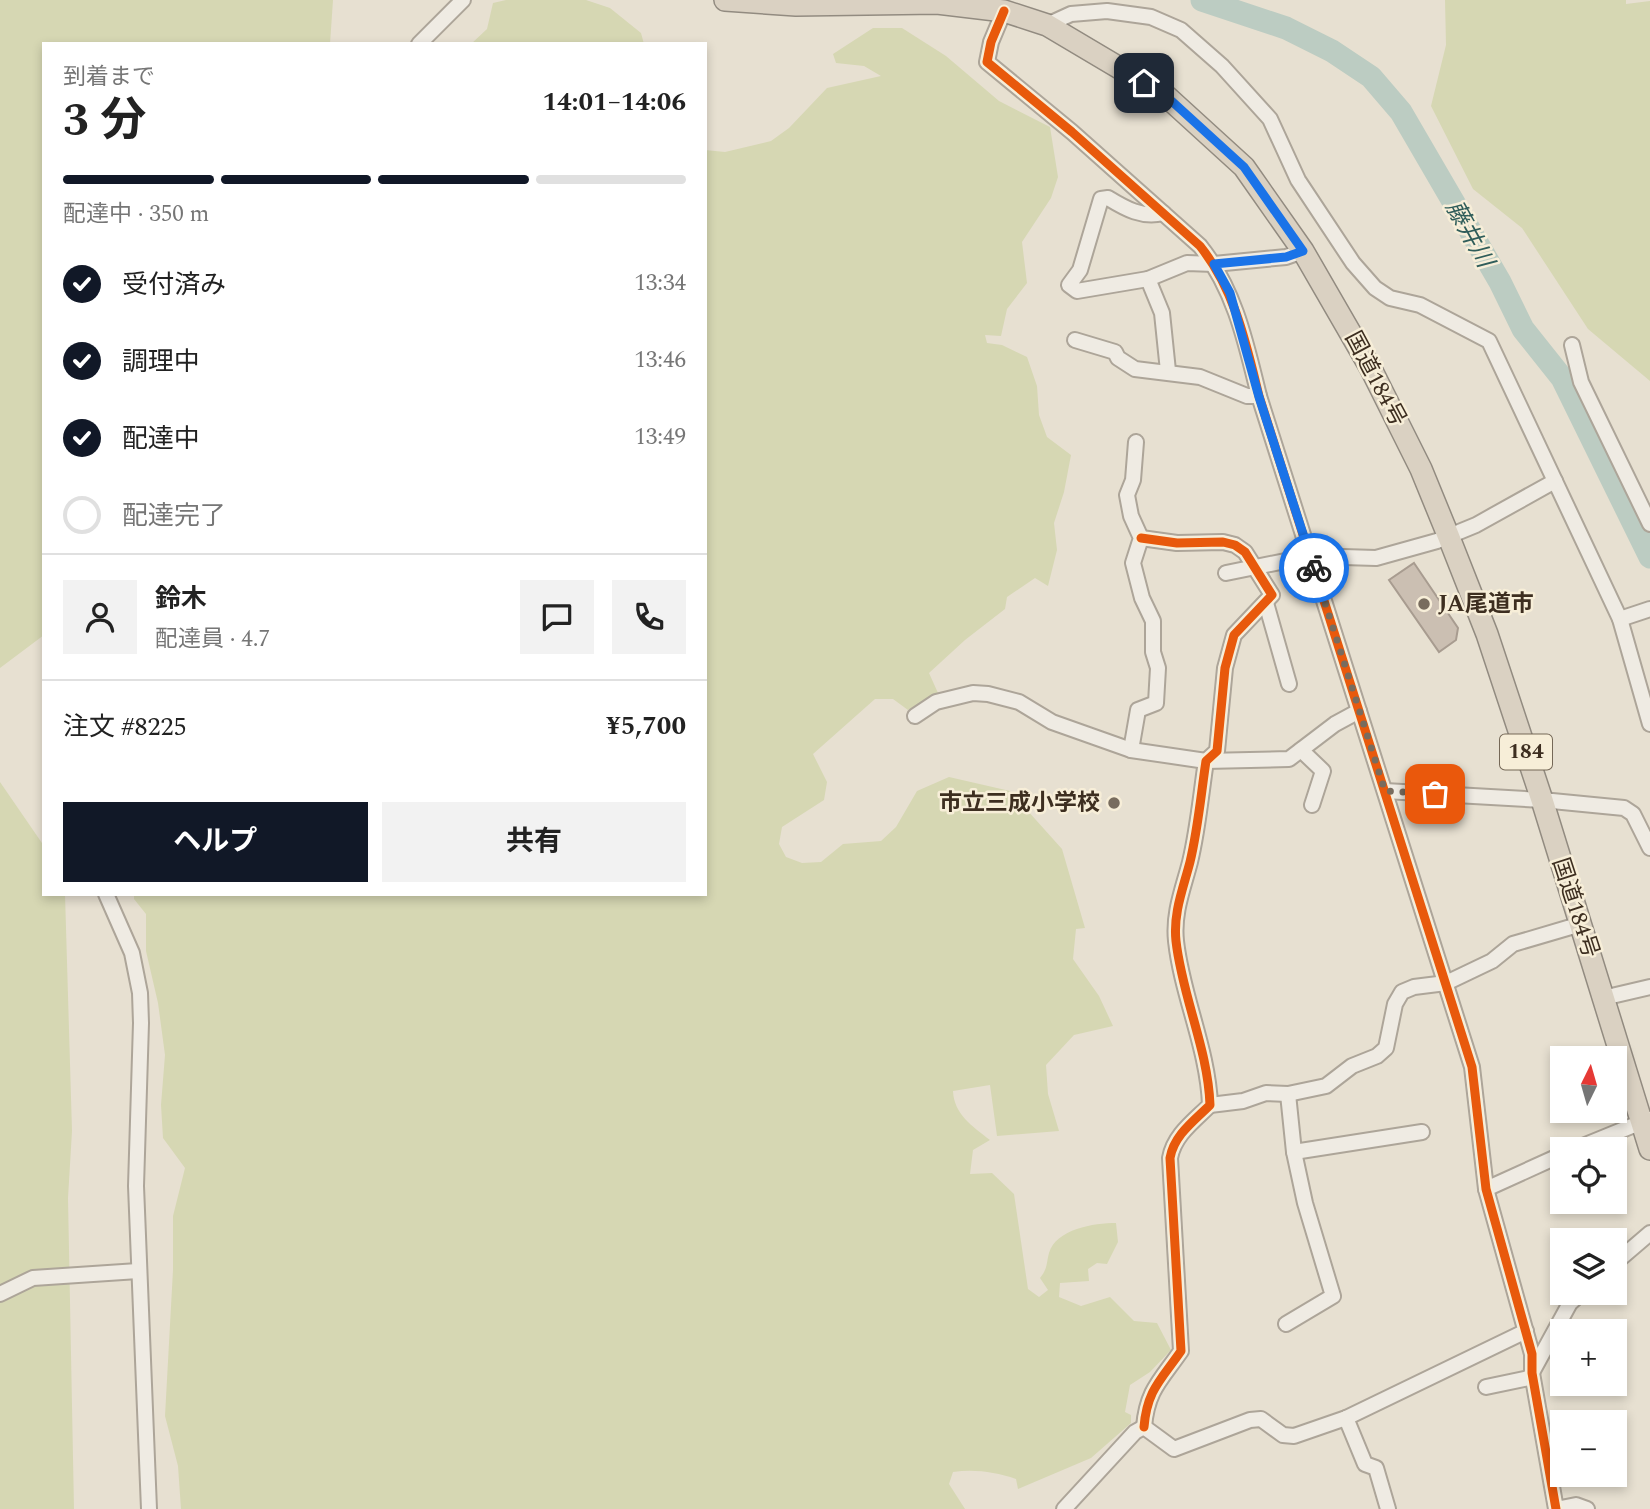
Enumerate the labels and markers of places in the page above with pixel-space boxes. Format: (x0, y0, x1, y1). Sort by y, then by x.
pin (1114, 53, 1174, 113)
place label: JA尾道市 (1438, 587, 1534, 622)
marker: JA尾道市 (1416, 596, 1432, 612)
pin (1405, 764, 1465, 824)
place label: 市立三成小学校 (939, 786, 1100, 821)
marker: 市立三成小学校 (1106, 795, 1122, 811)

